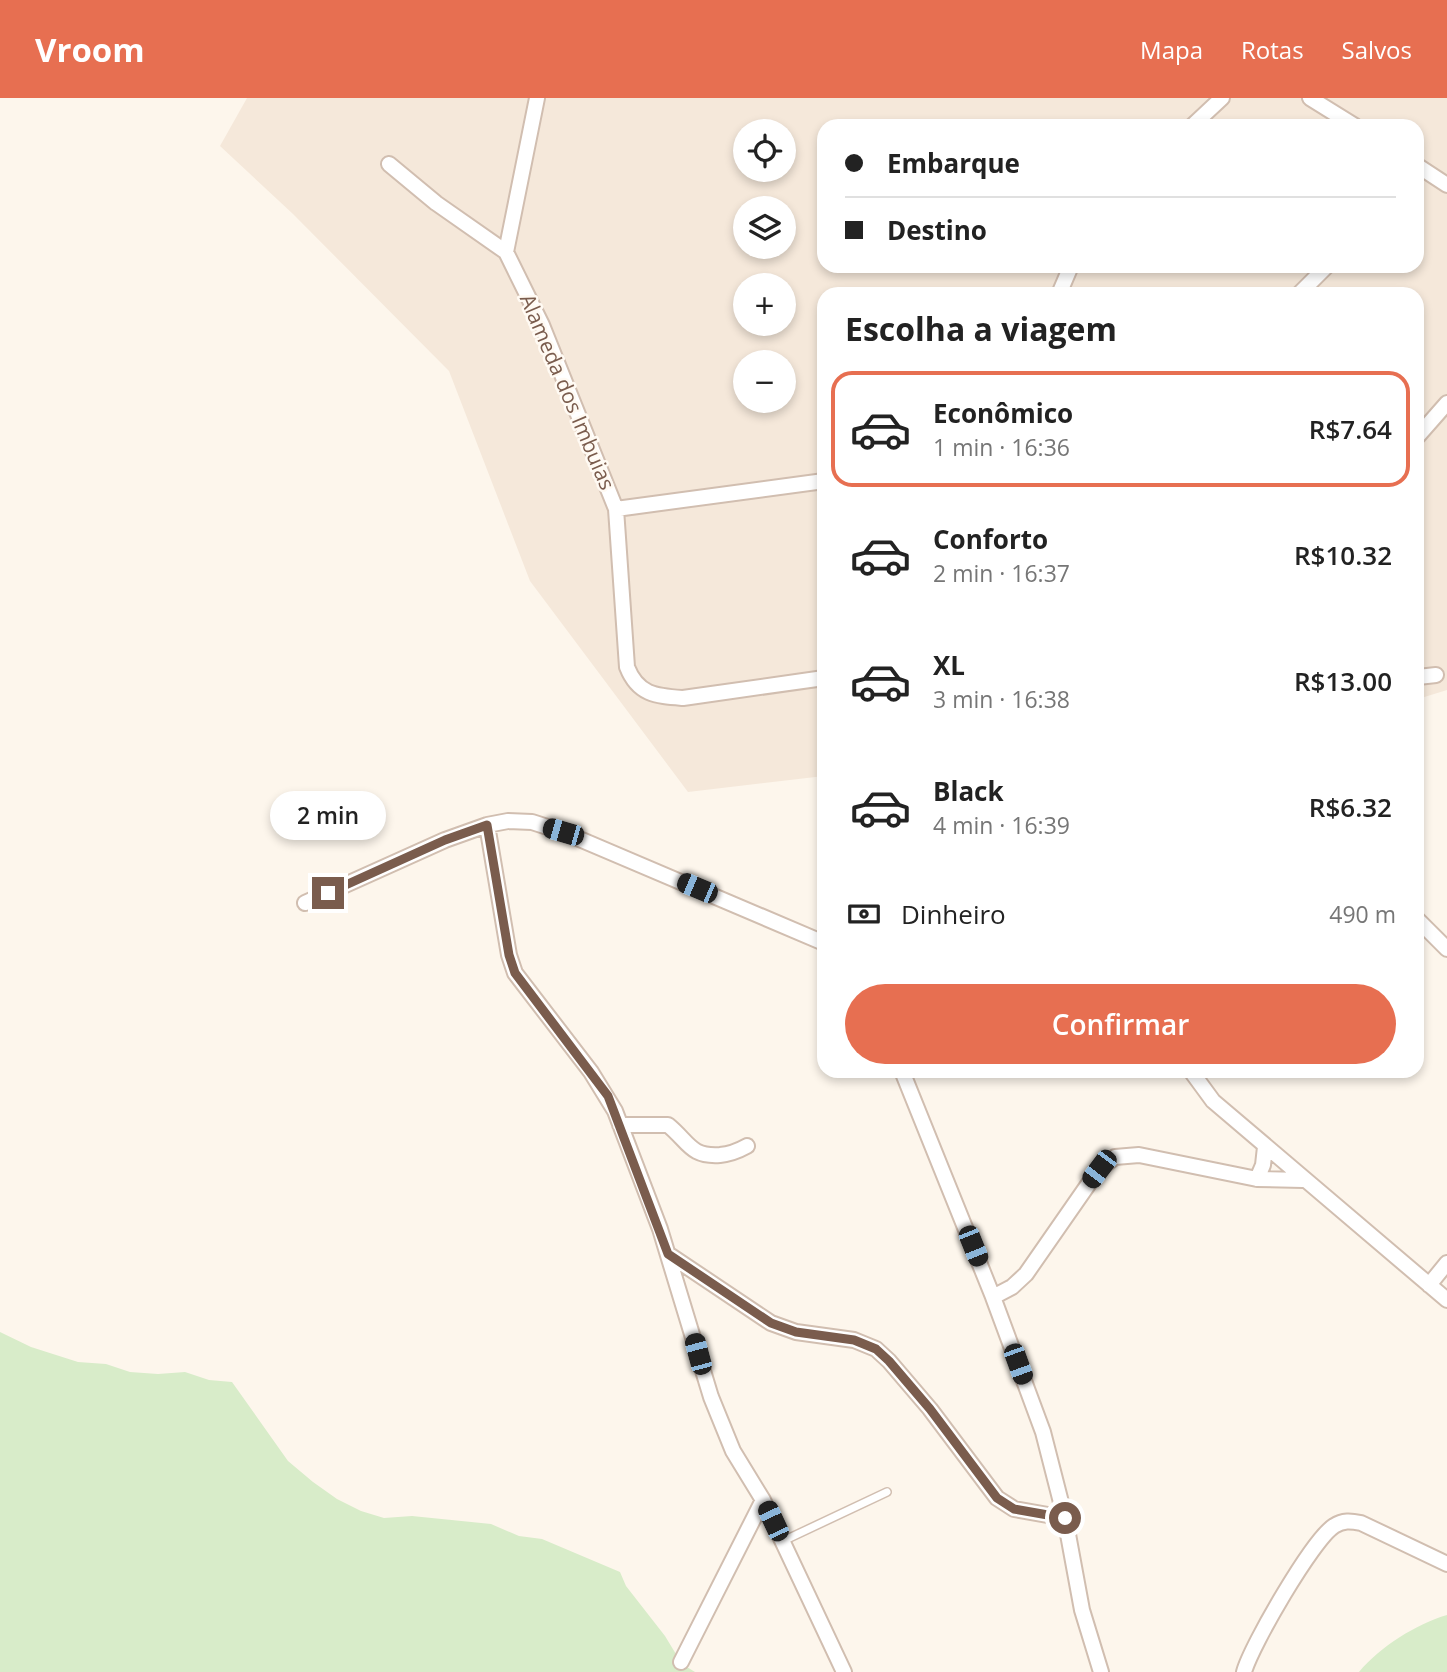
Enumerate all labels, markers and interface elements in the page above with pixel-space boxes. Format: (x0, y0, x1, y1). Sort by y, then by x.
text: Vroom (35, 27, 145, 72)
text: Mapa (1140, 33, 1203, 66)
text: Rotas (1241, 33, 1304, 66)
text: Salvos (1342, 33, 1412, 66)
map controls (733, 119, 796, 413)
button: locate (733, 119, 796, 182)
text: Embarque (887, 145, 1020, 181)
button: layers (733, 196, 796, 259)
text: Destino (887, 212, 987, 248)
button: + (733, 273, 796, 336)
street label: Alameda dos Imbuias (514, 289, 622, 494)
text: Escolha a viagem (845, 307, 1117, 350)
button: − (733, 350, 796, 413)
text: Econômico (933, 395, 1073, 431)
icon: car (849, 398, 912, 461)
text: R$7.64 (1309, 411, 1392, 447)
text: 1 min · 16:36 (933, 431, 1070, 463)
text: Conforto (933, 521, 1048, 557)
icon: car (849, 524, 912, 587)
text: R$10.32 (1294, 537, 1392, 573)
text: 2 min · 16:37 (933, 557, 1070, 589)
text: XL (933, 647, 965, 683)
icon: car (849, 650, 912, 713)
text: R$13.00 (1294, 663, 1392, 699)
text: 3 min · 16:38 (933, 683, 1070, 715)
text: Black (933, 773, 1004, 809)
icon: car (849, 776, 912, 839)
text: R$6.32 (1309, 789, 1392, 825)
callout: 2 min (270, 792, 386, 840)
text: 2 min (297, 799, 359, 831)
text: 4 min · 16:39 (933, 809, 1070, 841)
car (540, 816, 587, 848)
car (674, 870, 721, 906)
route end (312, 877, 344, 909)
icon: cash (845, 895, 883, 933)
text: Dinheiro (901, 896, 1006, 932)
text: 490 m (1329, 898, 1396, 930)
button: Confirmar (845, 984, 1396, 1064)
car (1078, 1146, 1121, 1192)
car (956, 1223, 991, 1269)
car (683, 1331, 714, 1377)
car (1001, 1341, 1036, 1387)
car (755, 1498, 792, 1544)
route start (1049, 1502, 1081, 1534)

